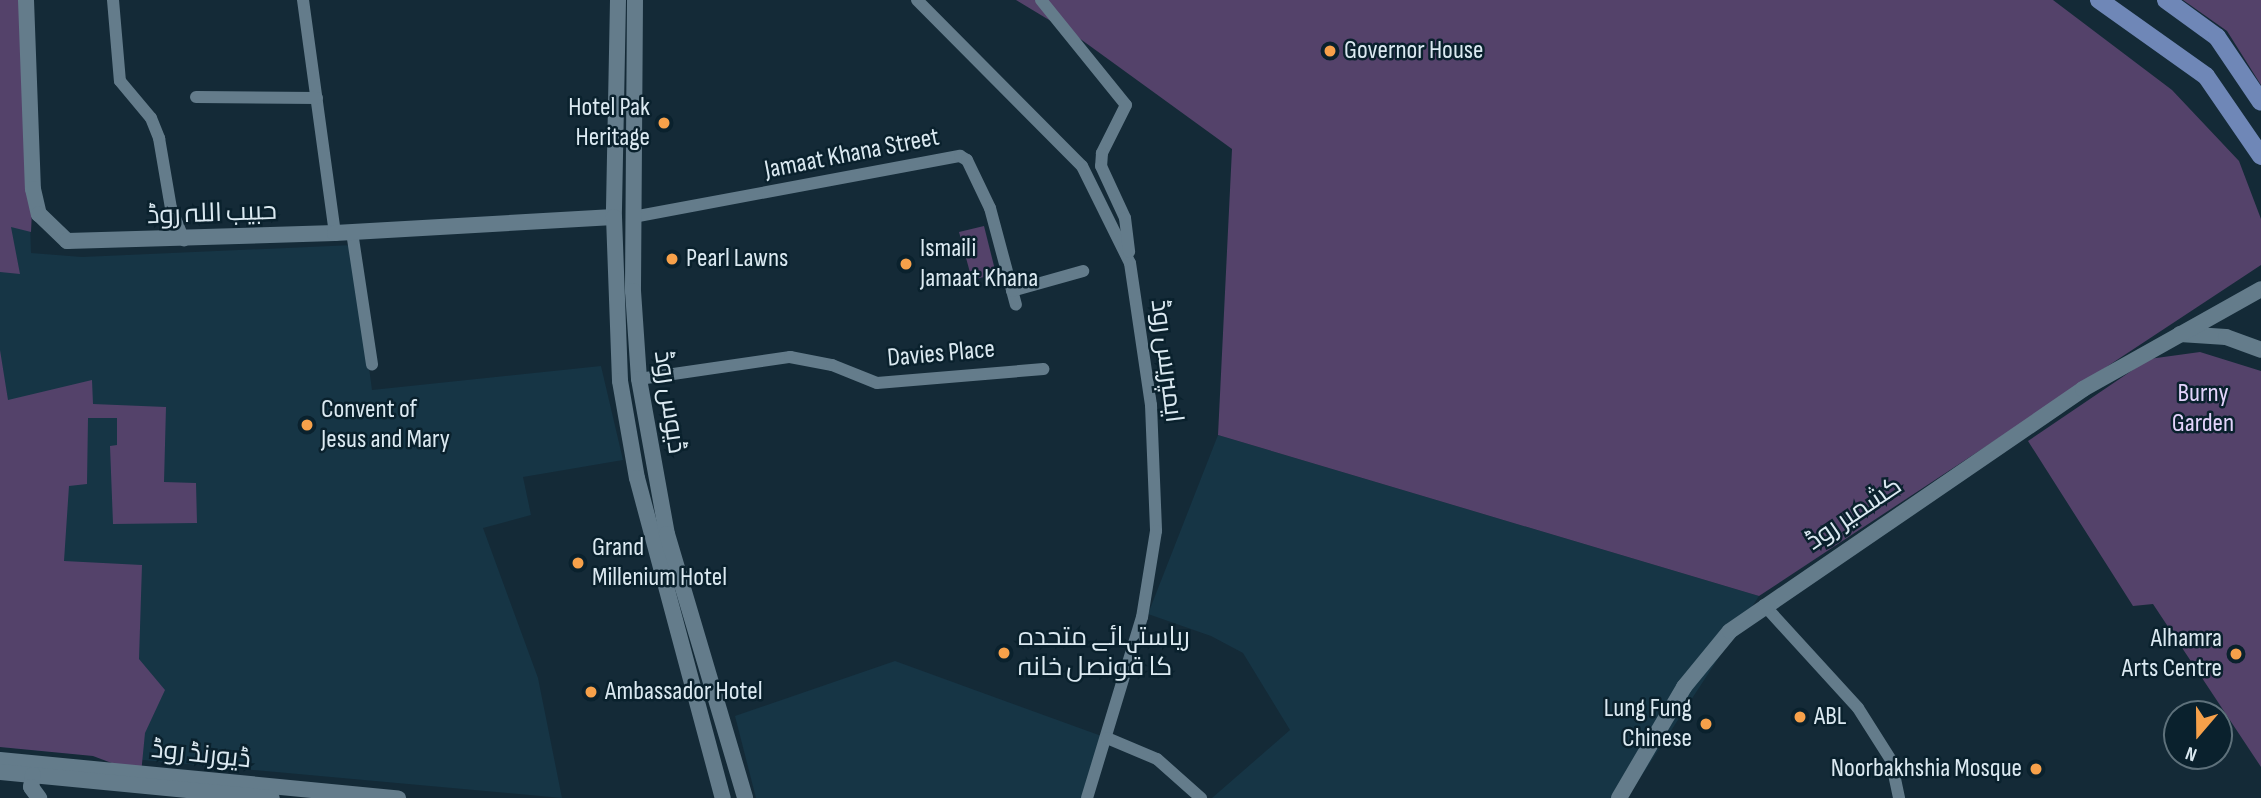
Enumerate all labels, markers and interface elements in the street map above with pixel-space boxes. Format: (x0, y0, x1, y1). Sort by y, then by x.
place label: Governor House (1344, 35, 1484, 67)
marker: Governor House (1322, 43, 1338, 59)
place label: Hotel Pak Heritage (568, 92, 650, 154)
marker: Hotel Pak Heritage (656, 115, 672, 131)
street label: Jamaat Khana Street (762, 122, 942, 186)
street label: حبیب اللہ روڈ (147, 196, 277, 232)
place label: Ismaili Jamaat Khana (920, 233, 1038, 294)
place label: Pearl Lawns (686, 243, 788, 275)
marker: Pearl Lawns (664, 251, 680, 267)
marker: Ismaili Jamaat Khana (898, 256, 914, 272)
street label: ایمپریس روڈ (1143, 298, 1189, 424)
street label: Davies Place (886, 334, 996, 374)
street label: ڈیوس روڈ (646, 348, 692, 456)
park label: Burny Garden (2172, 378, 2234, 440)
place label: Convent of Jesus and Mary (321, 394, 450, 456)
marker: Convent of Jesus and Mary (299, 417, 315, 433)
street label: کشمیر روڈ (1800, 471, 1908, 557)
place label: Grand Millenium Hotel (592, 532, 727, 594)
marker: Grand Millenium Hotel (570, 555, 586, 571)
place label: ریاستہائے متحدہ کا قونصل خانہ (1018, 622, 1190, 684)
place label: Alhamra Arts Centre (2122, 623, 2222, 684)
marker: ریاستہائے متحدہ کا قونصل خانہ (996, 645, 1012, 661)
marker: Alhamra Arts Centre (2228, 646, 2244, 662)
place label: Ambassador Hotel (605, 676, 763, 708)
marker: Ambassador Hotel (583, 684, 599, 700)
place label: Lung Fung Chinese (1604, 693, 1692, 754)
north arrow (2163, 700, 2233, 770)
place label: ABL (1814, 701, 1846, 733)
marker: ABL (1792, 709, 1808, 725)
marker: Lung Fung Chinese (1698, 716, 1714, 732)
street label: ڈیورنڈ روڈ (150, 734, 252, 776)
text: N (2183, 741, 2200, 766)
place label: Noorbakhshia Mosque (1831, 753, 2022, 785)
marker: Noorbakhshia Mosque (2028, 761, 2044, 777)

